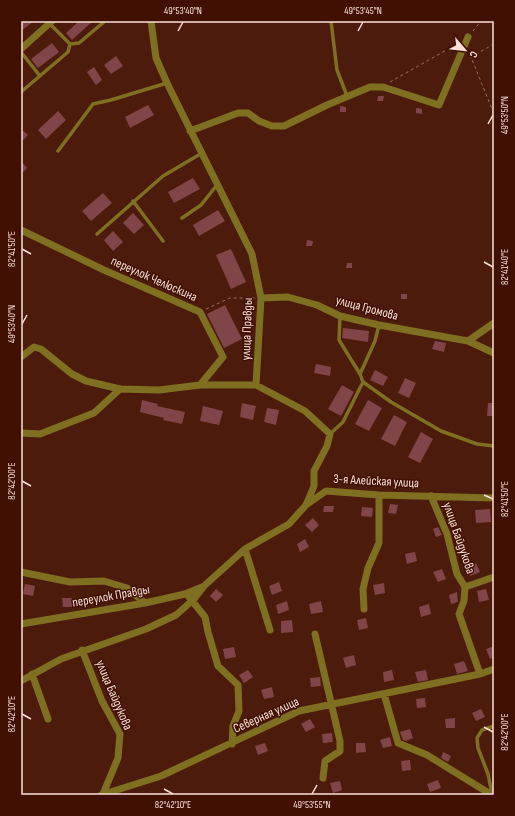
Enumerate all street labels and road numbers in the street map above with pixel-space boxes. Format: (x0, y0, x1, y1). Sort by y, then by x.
street label: переулок Челюскина (108, 253, 200, 305)
street label: улица Громова (334, 292, 400, 324)
street label: улица Правды (238, 297, 256, 361)
street label: 3-я Алейская улица (333, 471, 419, 491)
street label: улица Байдукова (439, 500, 479, 576)
street label: переулок Правды (71, 581, 151, 611)
street label: улица Байдукова (92, 658, 136, 732)
street label: Северная улица (231, 693, 301, 737)

